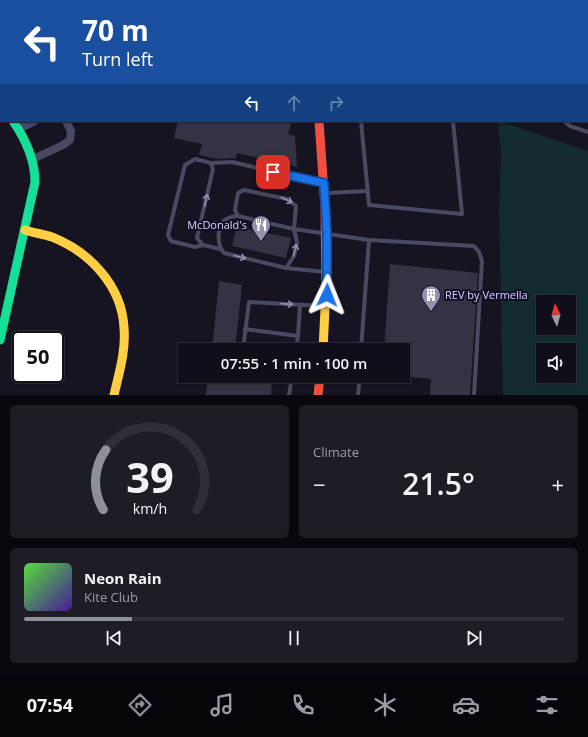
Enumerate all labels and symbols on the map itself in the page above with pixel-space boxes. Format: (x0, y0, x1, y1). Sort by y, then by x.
pin (256, 155, 290, 189)
one-way arrow (203, 194, 211, 207)
one-way arrow (281, 197, 293, 204)
restaurant icon: McDonald's (250, 214, 272, 242)
place label: McDonald's (187, 217, 247, 232)
one-way arrow (292, 243, 300, 256)
one-way arrow (233, 254, 246, 261)
position arrow (306, 274, 348, 316)
building icon: REV by Vermella (420, 284, 442, 312)
place label: REV by Vermella (445, 287, 528, 302)
north arrow (536, 295, 576, 335)
one-way arrow (280, 300, 293, 308)
speed limit sign: 50 (12, 331, 64, 383)

